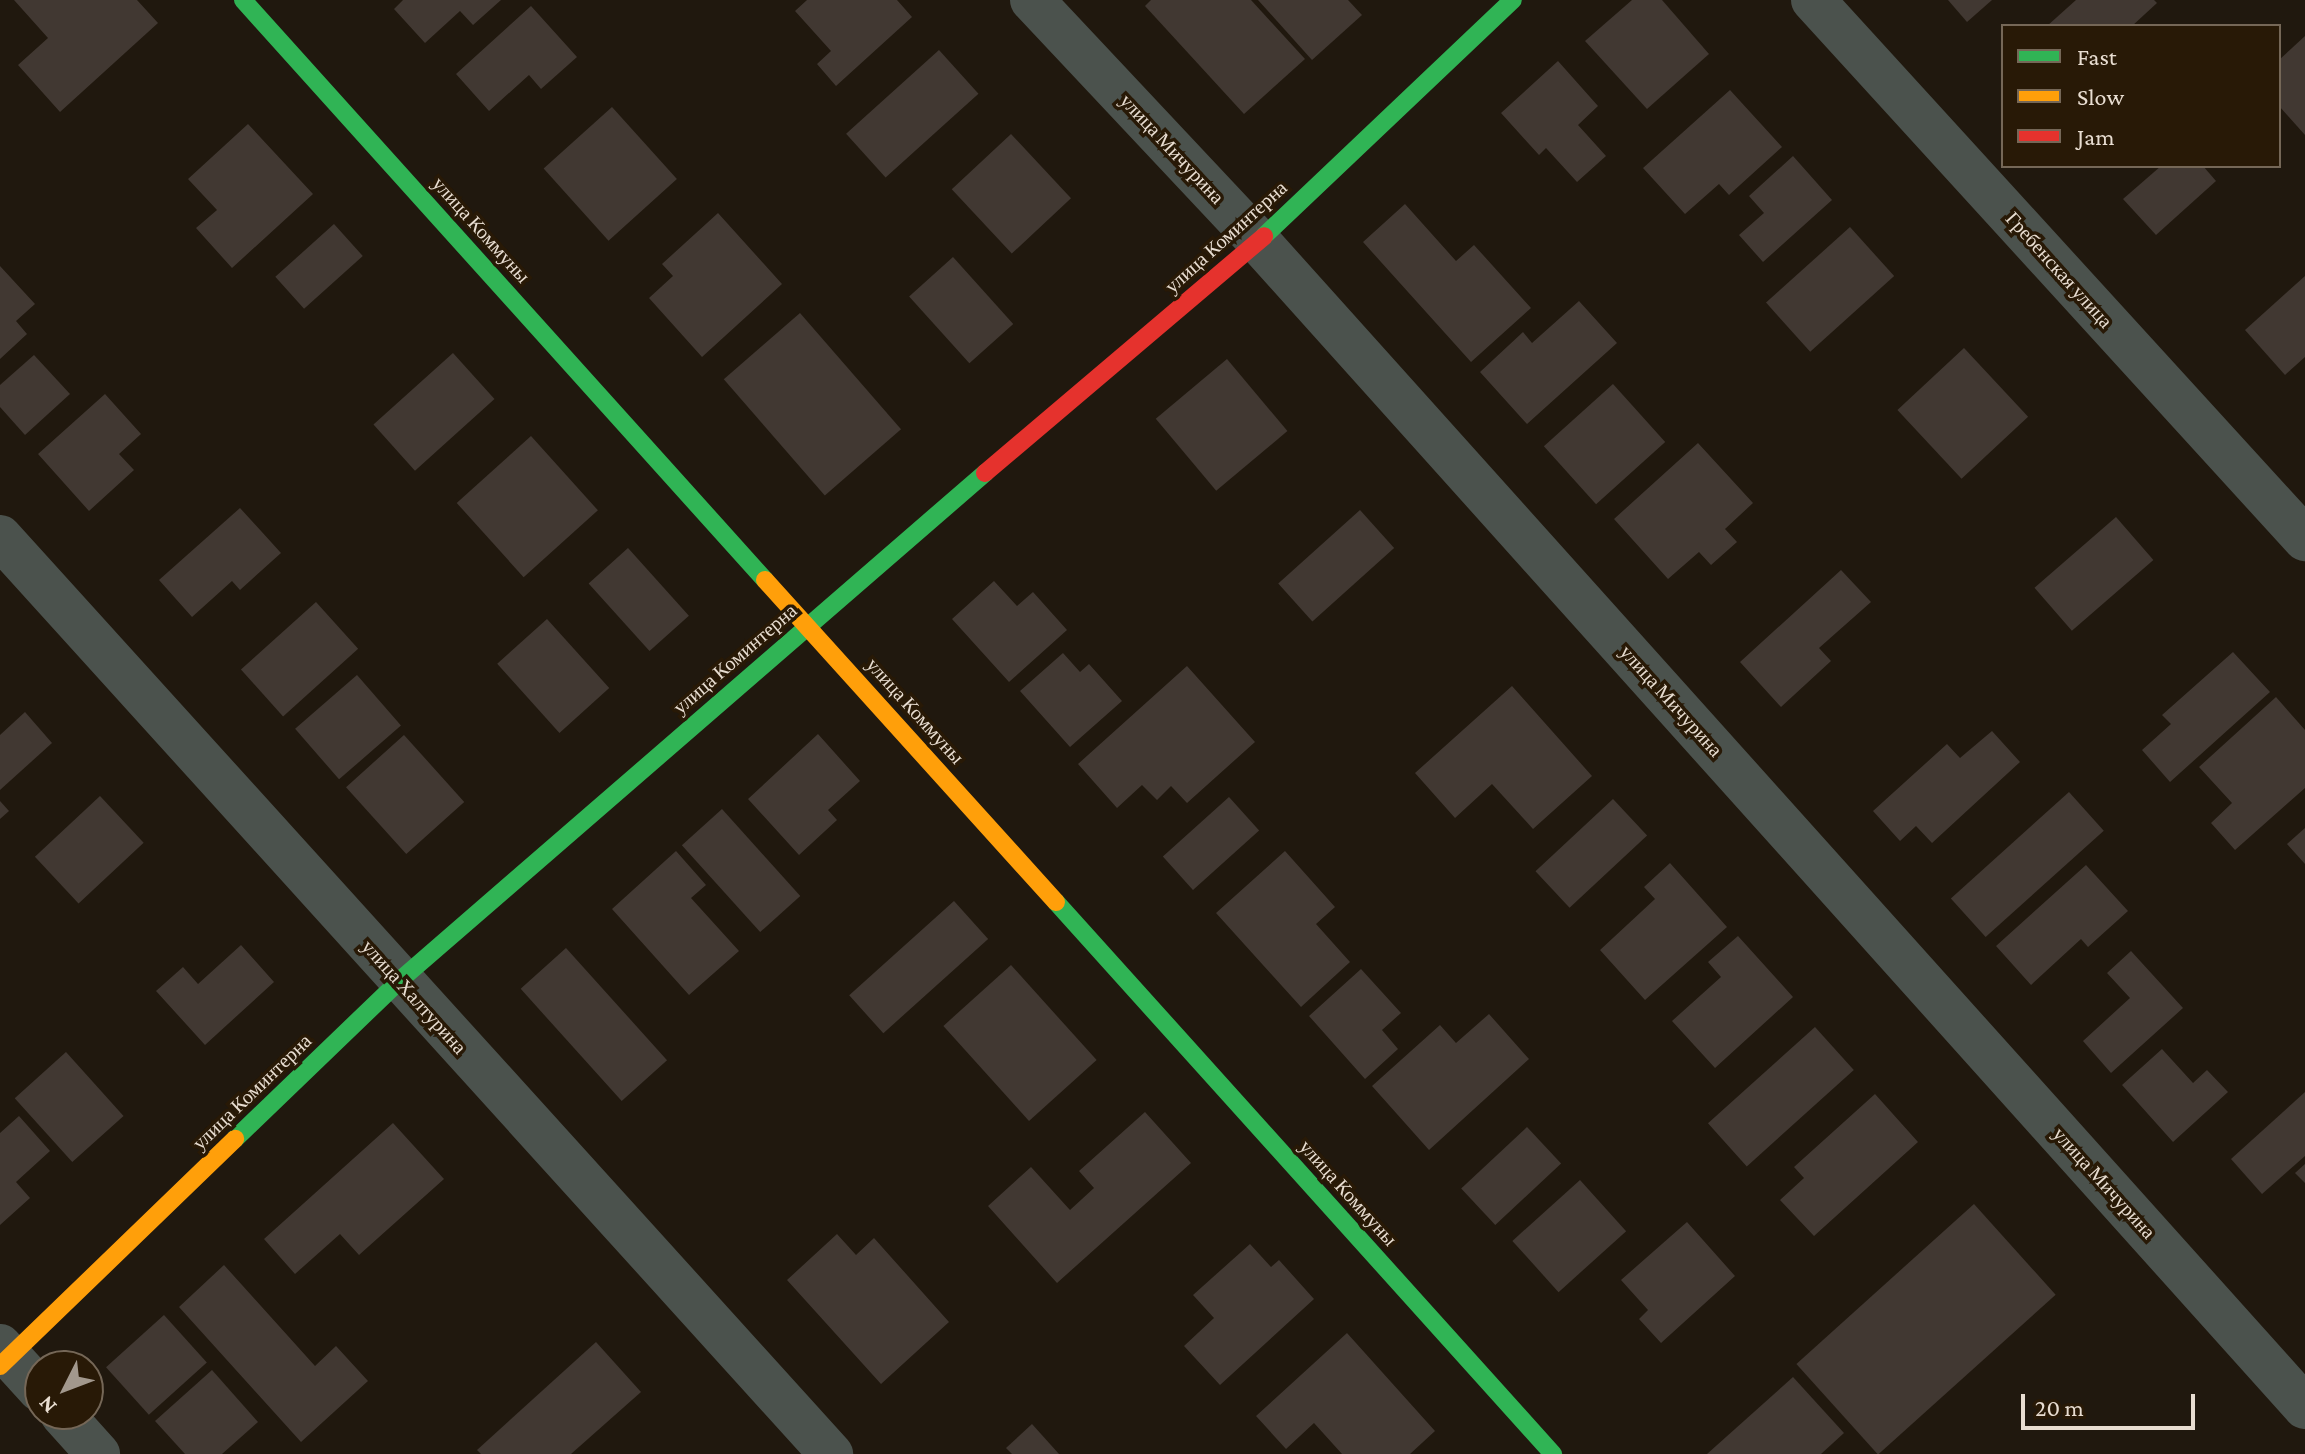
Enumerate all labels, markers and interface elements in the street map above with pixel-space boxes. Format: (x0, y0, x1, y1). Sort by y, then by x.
legend (2001, 24, 2281, 168)
text: Fast (2077, 43, 2117, 70)
text: Slow (2077, 83, 2124, 110)
street label: улица Мичурина (1115, 89, 1229, 209)
text: Jam (2077, 123, 2115, 150)
street label: улица Коммуны (427, 172, 535, 288)
street label: улица Коминтерна (1160, 176, 1292, 298)
street label: Гребенская улица (2001, 207, 2117, 333)
street label: улица Коминтерна (668, 599, 802, 719)
street label: улица Мичурина (1615, 640, 1727, 762)
street label: улица Коммуны (861, 653, 969, 769)
street label: улица Халтурина (356, 935, 472, 1059)
street label: улица Коминтерна (187, 1029, 317, 1155)
street label: улица Мичурина (2048, 1122, 2160, 1244)
street label: улица Коммуны (1294, 1135, 1402, 1251)
north arrow (24, 1350, 104, 1430)
scale bar (2025, 1378, 2199, 1428)
text: N (33, 1391, 62, 1419)
text: 20 m (2035, 1394, 2084, 1421)

